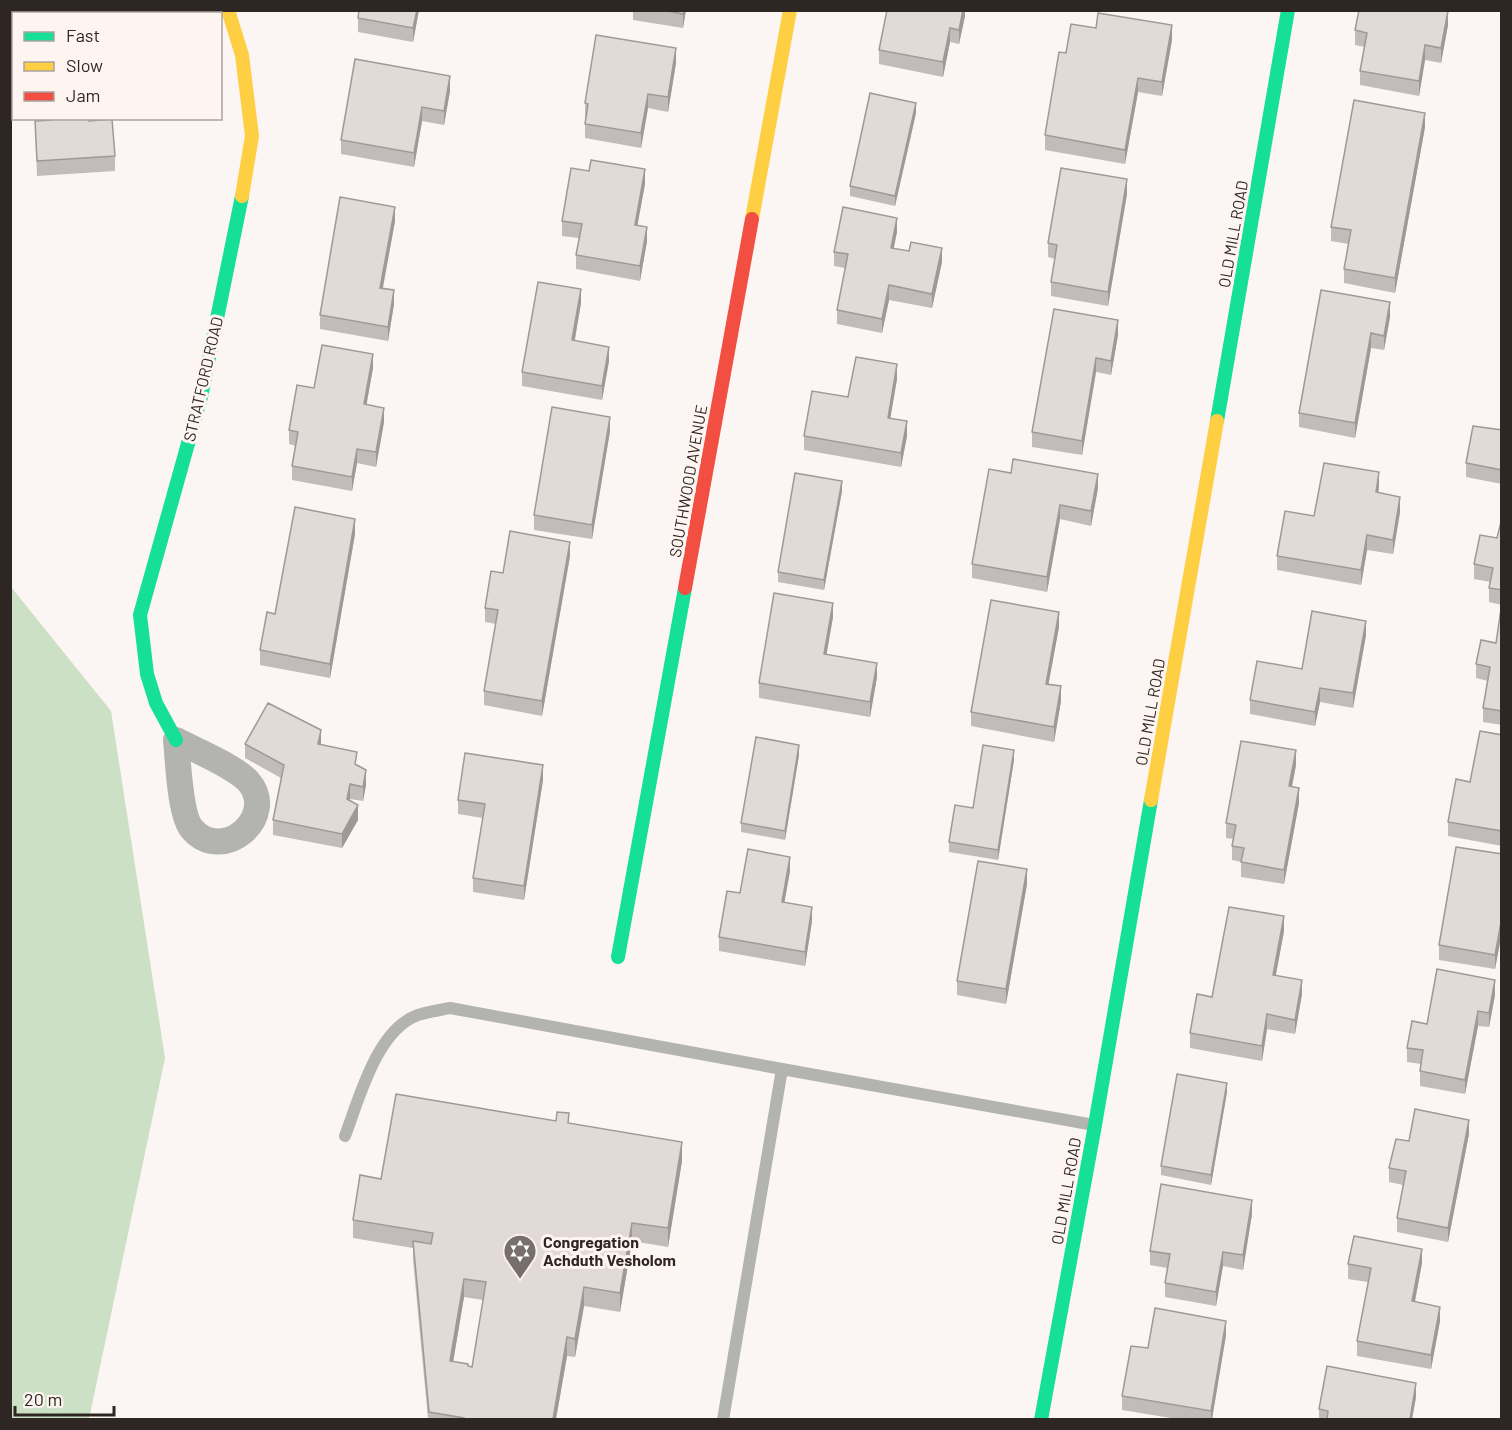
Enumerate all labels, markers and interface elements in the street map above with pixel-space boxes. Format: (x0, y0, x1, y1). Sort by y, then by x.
legend (12, 12, 222, 120)
text: Fast (66, 24, 100, 46)
text: Slow (66, 54, 103, 76)
text: Jam (66, 84, 100, 106)
street label: OLD MILL ROAD (1214, 179, 1251, 289)
street label: STRATFORD ROAD (179, 315, 226, 443)
street label: SOUTHWOOD AVENUE (665, 403, 710, 559)
street label: OLD MILL ROAD (1131, 657, 1168, 767)
street label: OLD MILL ROAD (1047, 1136, 1084, 1246)
place label: Congregation Achduth Vesholom (543, 1232, 676, 1269)
synagogue icon: Congregation Achduth Vesholom (502, 1233, 538, 1280)
scale bar (15, 1379, 114, 1417)
text: 20 m (24, 1388, 62, 1410)

